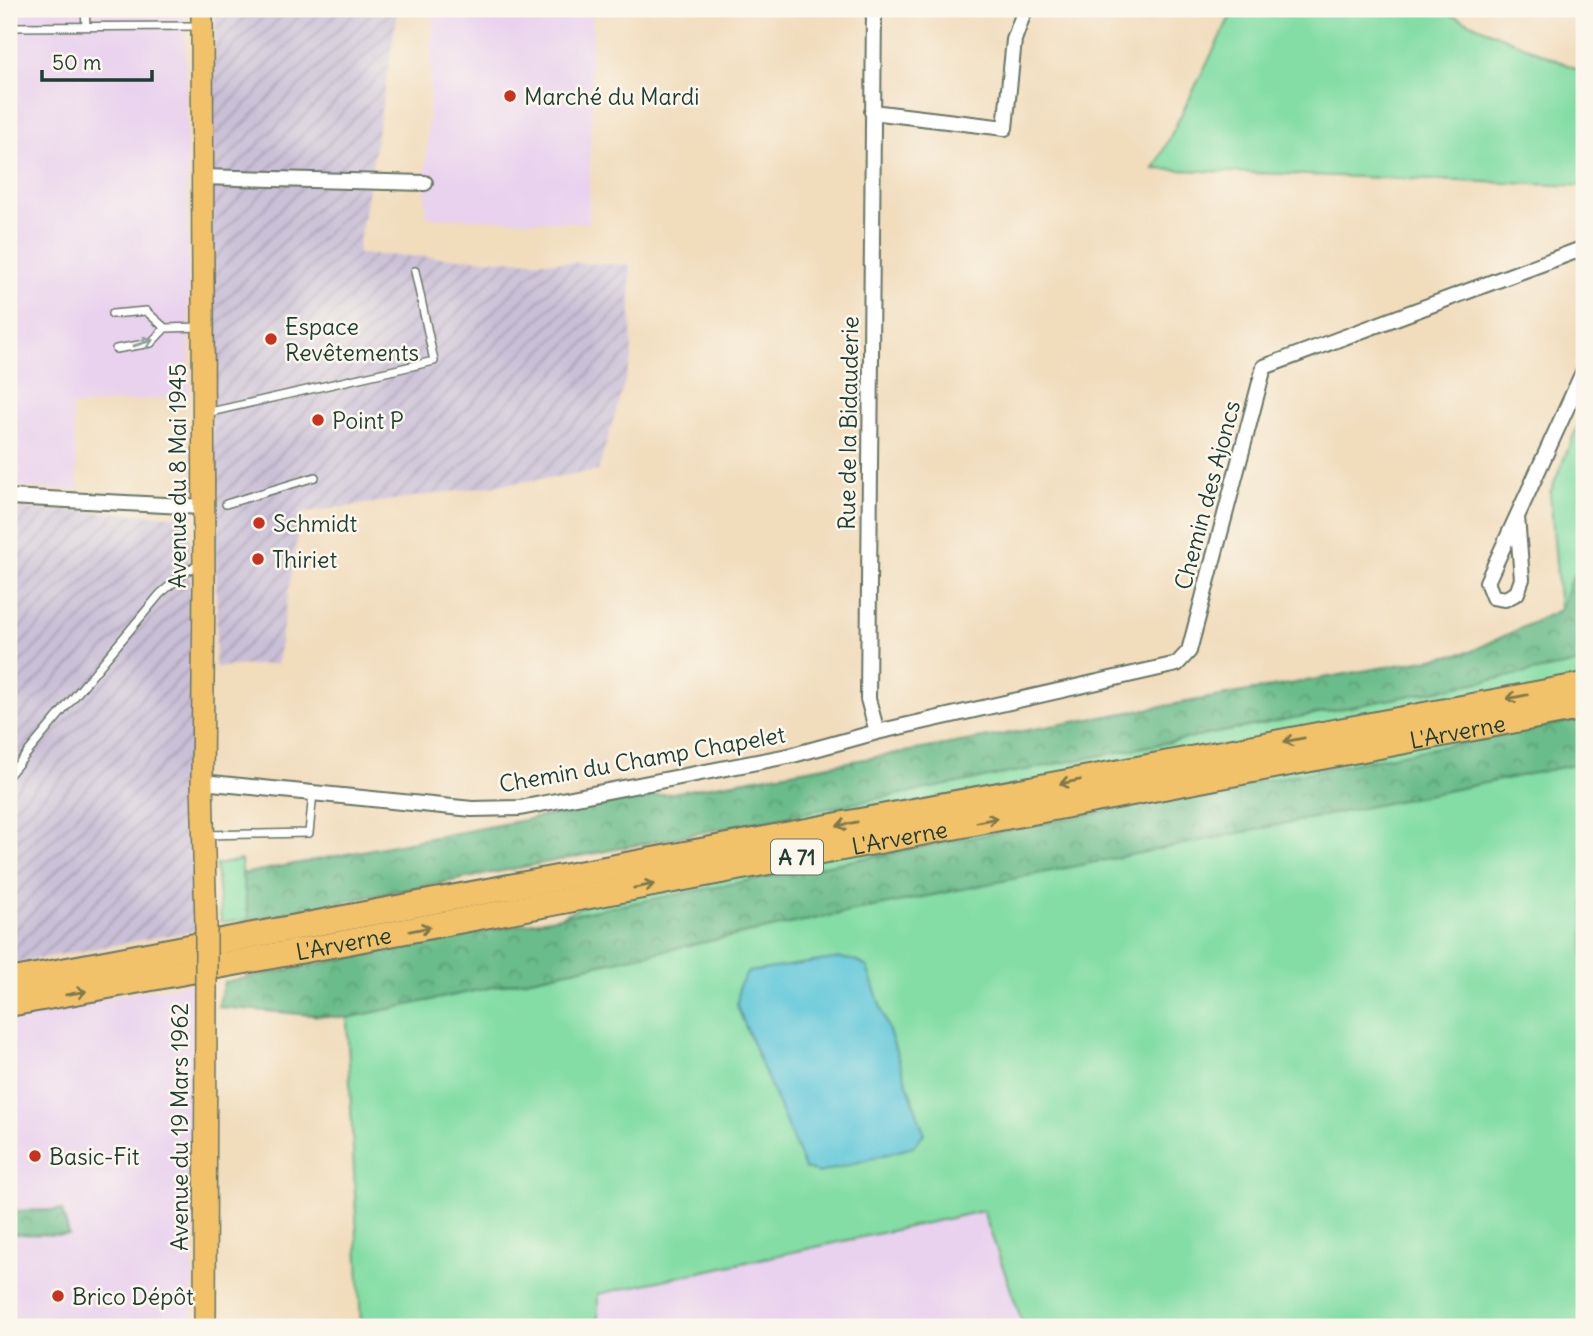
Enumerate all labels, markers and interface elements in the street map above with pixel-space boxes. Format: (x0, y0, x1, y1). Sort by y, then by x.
scale bar (42, 38, 152, 82)
text: 50 m (52, 49, 101, 76)
place label: Marché du Mardi (524, 82, 700, 111)
marker: Marché du Mardi (502, 88, 518, 104)
place label: Espace Revêtements (285, 312, 419, 367)
street label: Rue de la Bidauderie (832, 316, 864, 530)
marker: Espace Revêtements (263, 331, 279, 347)
one-way arrow (131, 336, 153, 349)
street label: Avenue du 8 Mai 1945 (163, 364, 192, 588)
street label: Chemin des Ajoncs (1168, 397, 1246, 593)
place label: Point P (332, 406, 404, 435)
marker: Point P (310, 412, 326, 428)
place label: Schmidt (273, 509, 358, 538)
marker: Schmidt (251, 515, 267, 531)
place label: Thiriet (272, 545, 337, 574)
marker: Thiriet (250, 551, 266, 567)
one-way arrow (1506, 691, 1529, 705)
street label: L'Arverne (1407, 708, 1508, 754)
street label: Chemin du Champ Chapelet (497, 719, 788, 798)
one-way arrow (1283, 733, 1306, 747)
one-way arrow (1059, 776, 1082, 789)
one-way arrow (975, 813, 998, 827)
street label: L'Arverne (849, 814, 950, 860)
one-way arrow (836, 818, 859, 832)
road number: A 71 (771, 840, 823, 874)
one-way arrow (632, 879, 655, 892)
street label: L'Arverne (293, 919, 394, 966)
one-way arrow (408, 921, 431, 935)
one-way arrow (64, 986, 87, 999)
street label: Avenue du 19 Mars 1962 (165, 1003, 194, 1251)
place label: Basic-Fit (49, 1142, 140, 1171)
marker: Basic-Fit (27, 1148, 43, 1164)
place label: Brico Dépôt (72, 1282, 194, 1311)
marker: Brico Dépôt (50, 1288, 66, 1304)

